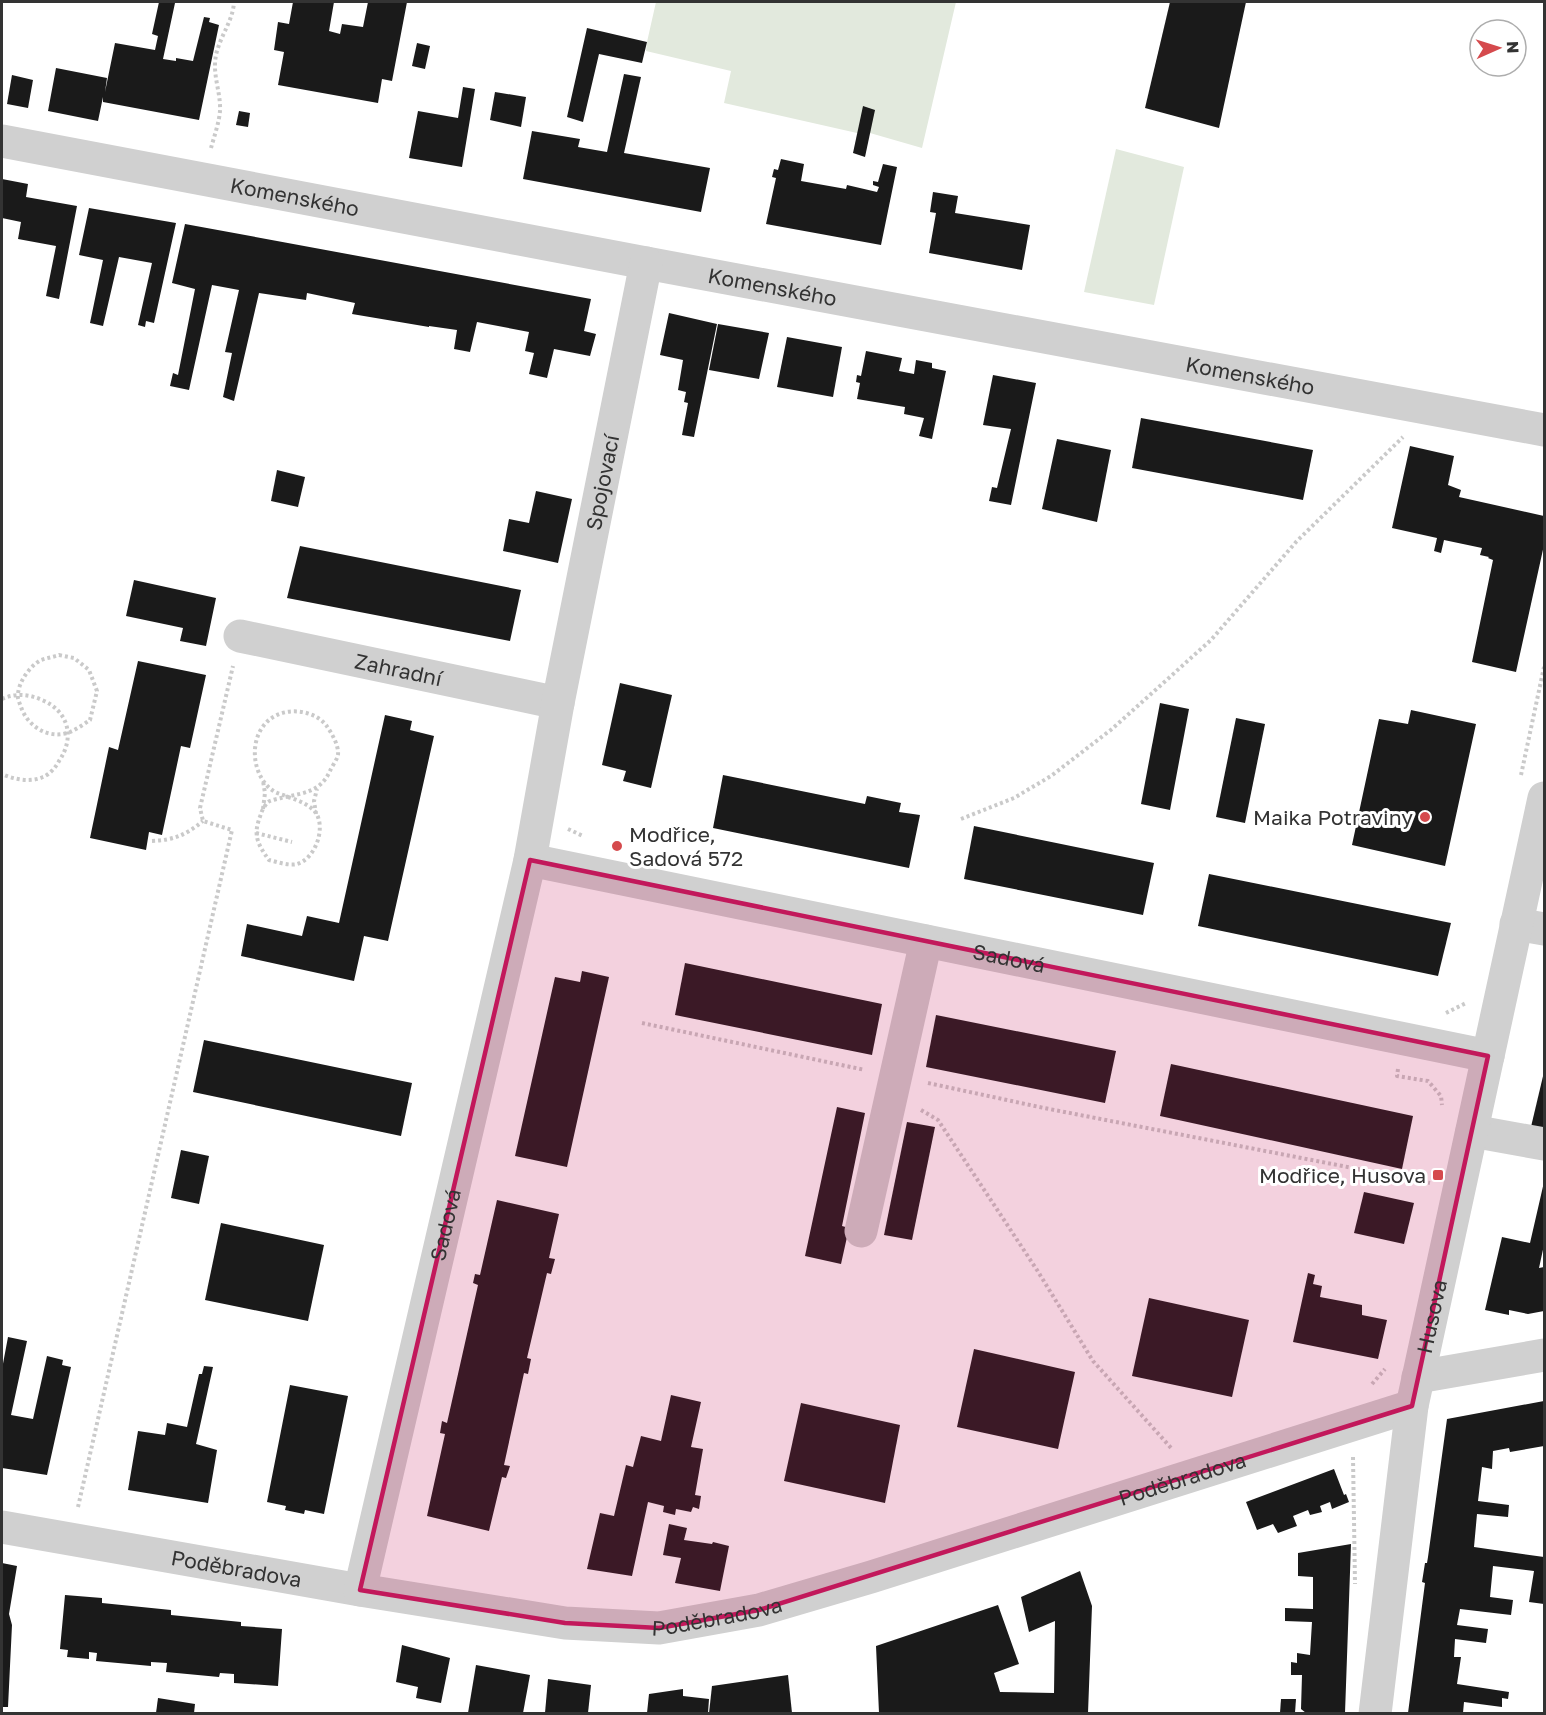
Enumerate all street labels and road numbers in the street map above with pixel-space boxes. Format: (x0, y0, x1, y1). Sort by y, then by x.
street label: Komenského (228, 172, 361, 221)
street label: Komenského (706, 262, 839, 311)
street label: Komenského (1184, 351, 1317, 400)
street label: Spojovací (580, 431, 625, 532)
street label: Zahradní (352, 648, 446, 692)
street label: Sadová (970, 938, 1048, 978)
street label: Sadová (424, 1186, 466, 1263)
street label: Husova (1411, 1277, 1452, 1356)
street label: Poděbradova (1115, 1446, 1249, 1511)
street label: Poděbradova (169, 1544, 304, 1593)
street label: Poděbradova (651, 1591, 785, 1641)

